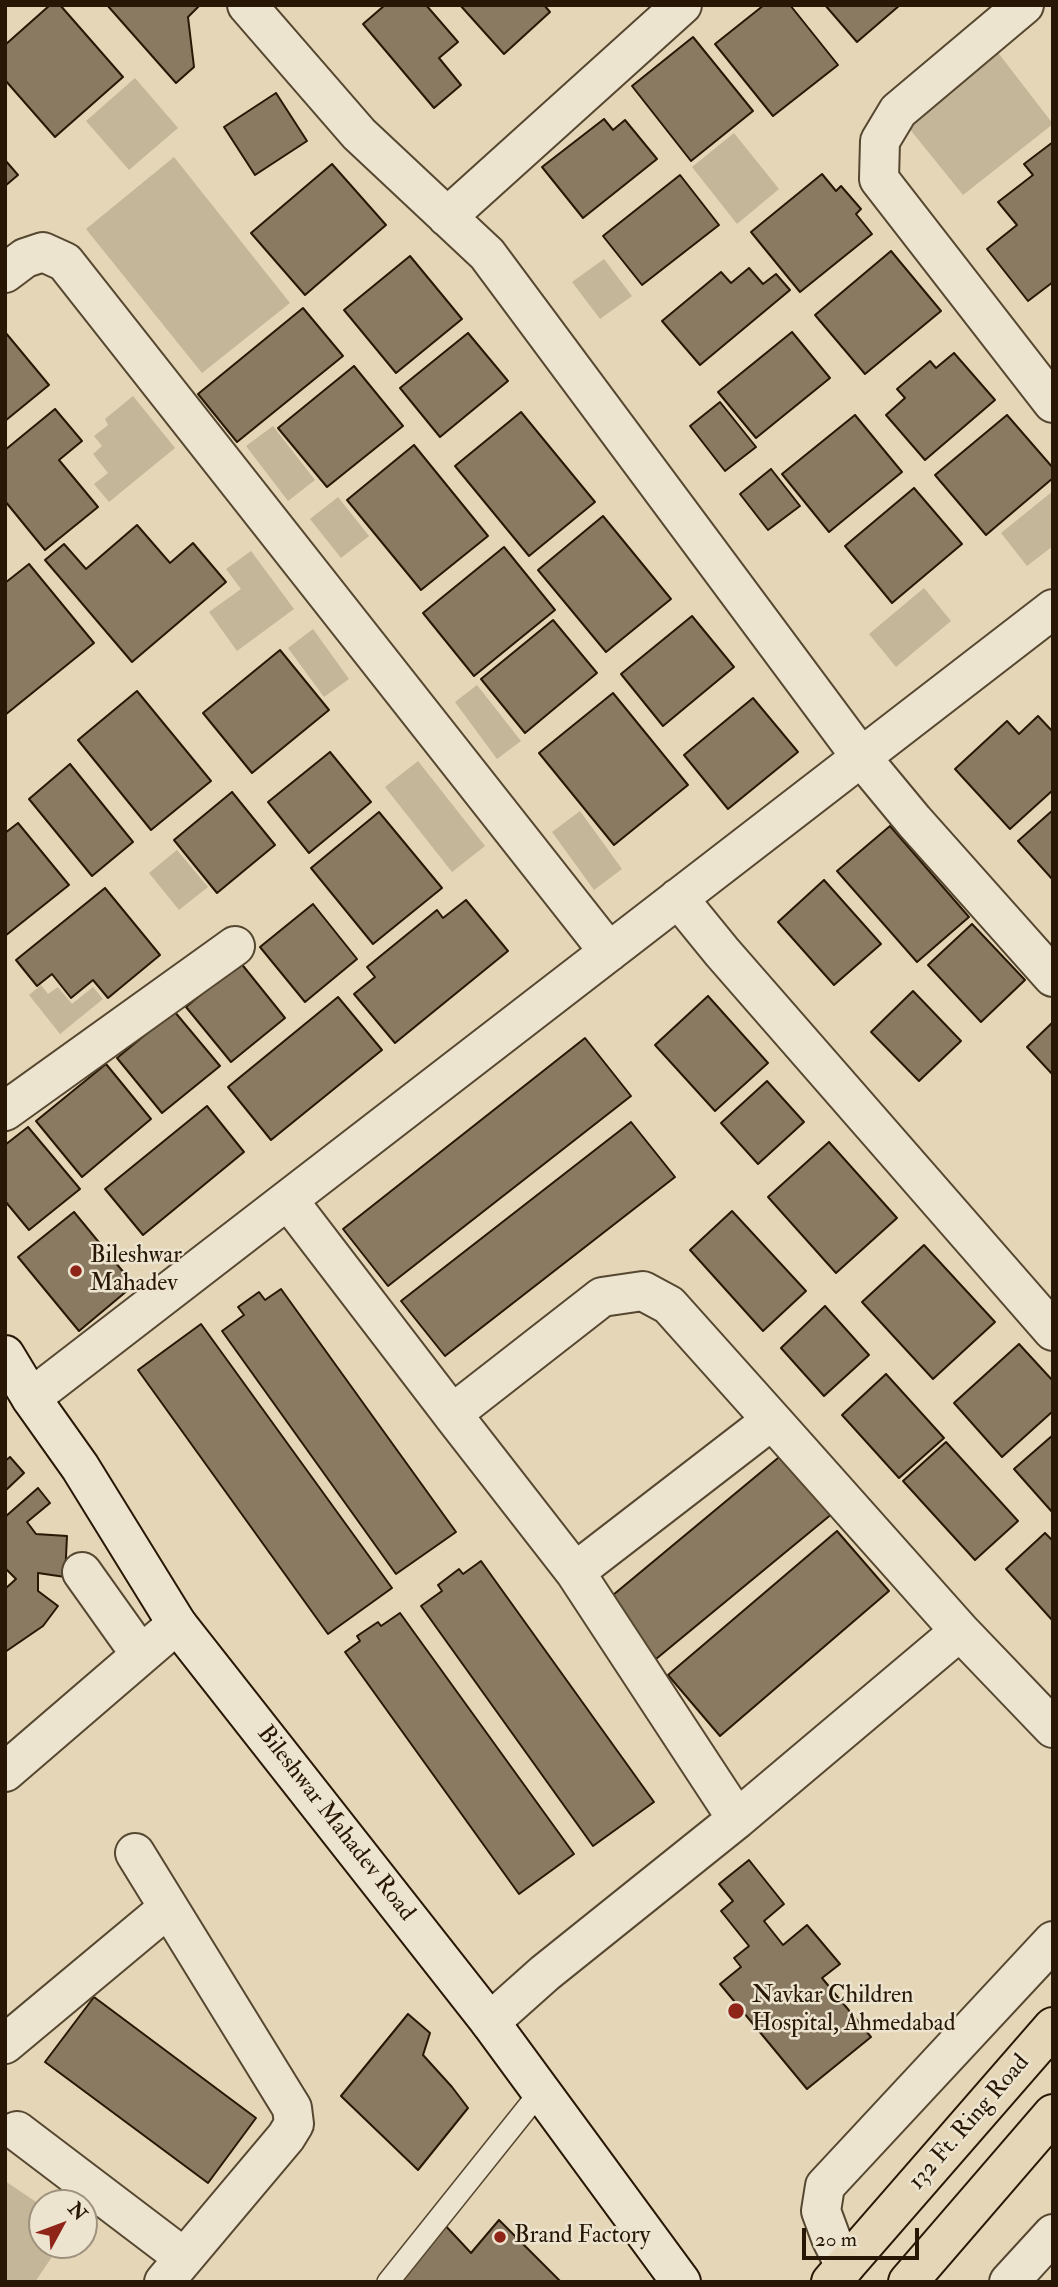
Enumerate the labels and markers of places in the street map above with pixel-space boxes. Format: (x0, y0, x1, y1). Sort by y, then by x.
place label: Bileshwar Mahadev (90, 1243, 182, 1299)
marker: Bileshwar Mahadev (68, 1263, 84, 1279)
place label: Navkar Children Hospital, Ahmedabad (752, 1983, 955, 2039)
marker: Navkar Children Hospital, Ahmedabad (726, 2001, 746, 2021)
place label: Brand Factory (514, 2223, 650, 2251)
marker: Brand Factory (492, 2229, 508, 2245)

